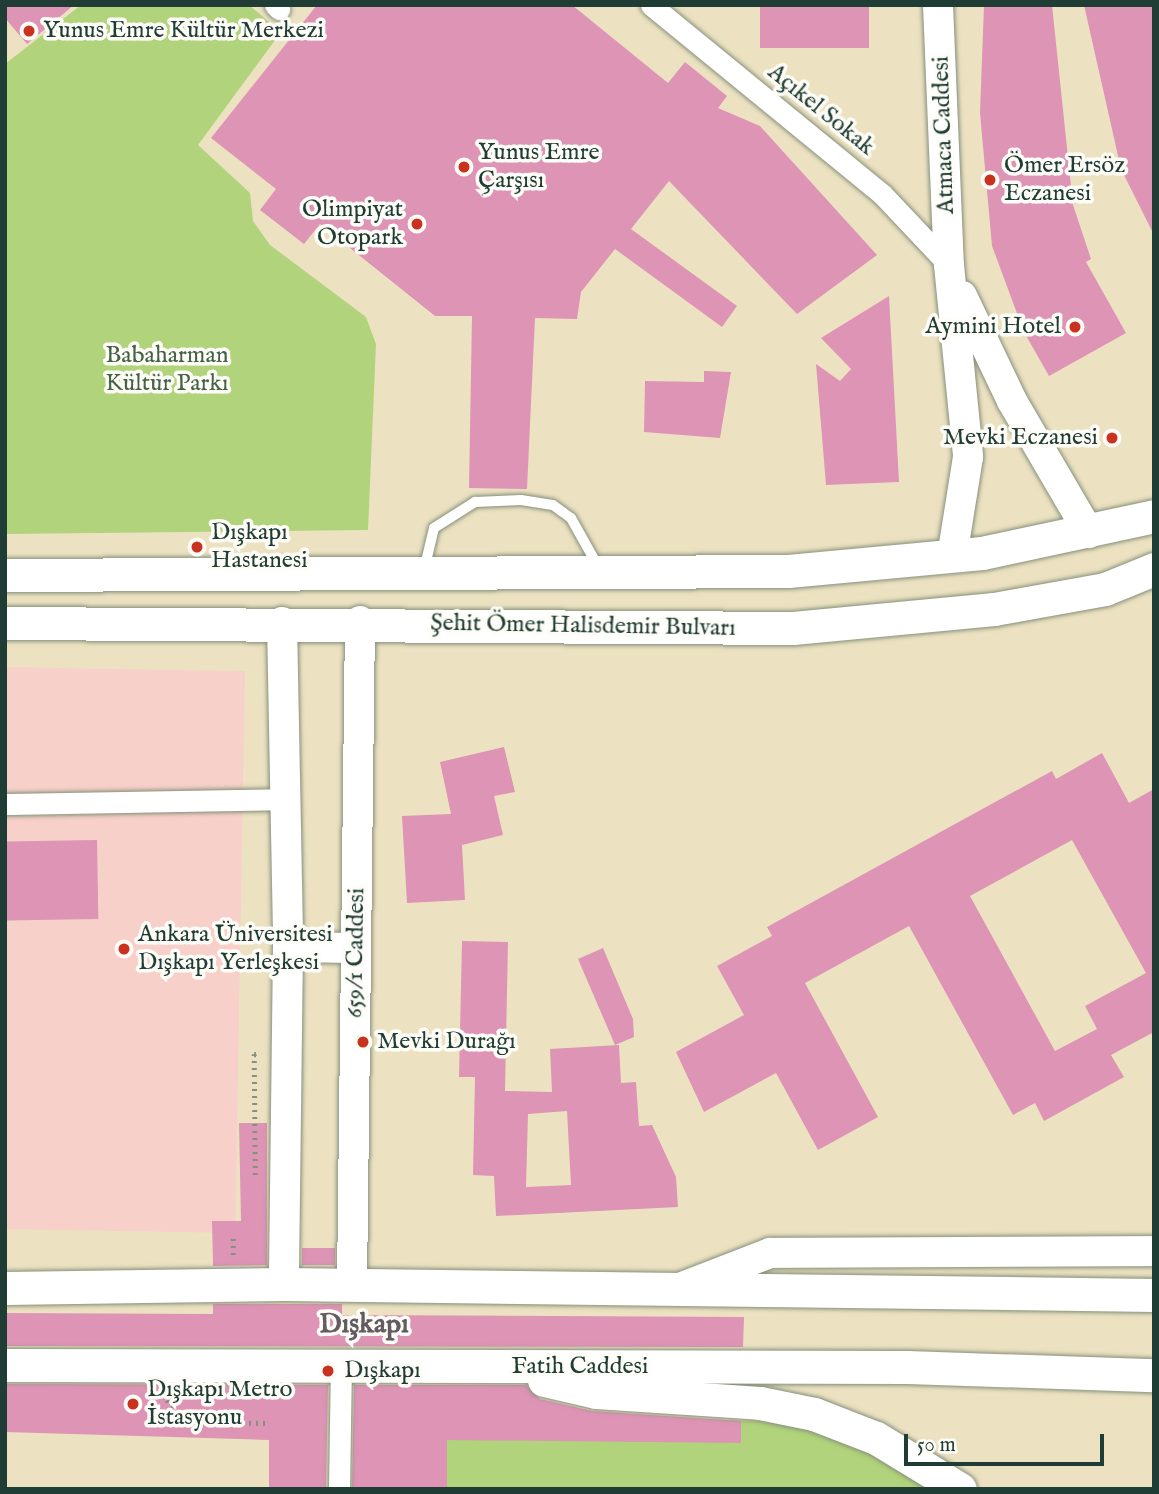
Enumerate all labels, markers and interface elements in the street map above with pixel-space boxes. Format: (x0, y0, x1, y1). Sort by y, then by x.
place label: Yunus Emre Kültür Merkezi (43, 17, 324, 45)
marker: Yunus Emre Kültür Merkezi (21, 23, 37, 39)
street label: Atmaca Caddesi (927, 55, 961, 215)
street label: Açıkel Sokak (762, 58, 880, 162)
place label: Yunus Emre Çarşısı (478, 139, 599, 195)
place label: Ömer Ersöz Eczanesi (1004, 152, 1125, 208)
marker: Yunus Emre Çarşısı (456, 159, 472, 175)
marker: Ömer Ersöz Eczanesi (982, 172, 998, 188)
place label: Olimpiyat Otopark (302, 196, 403, 252)
marker: Olimpiyat Otopark (409, 216, 425, 232)
place label: Aymini Hotel (925, 313, 1061, 341)
marker: Aymini Hotel (1067, 319, 1083, 335)
park label: Babaharman Kültür Parkı (105, 342, 229, 398)
place label: Mevki Eczanesi (943, 424, 1098, 452)
marker: Mevki Eczanesi (1104, 430, 1120, 446)
place label: Dışkapı Hastanesi (211, 519, 308, 575)
marker: Dışkapı Hastanesi (189, 539, 205, 555)
street label: Şehit Ömer Halisdemir Bulvarı (430, 609, 736, 643)
street label: 659/1 Caddesi (340, 888, 372, 1018)
place label: Ankara Üniversitesi Dışkapı Yerleşkesi (138, 921, 333, 977)
marker: Ankara Üniversitesi Dışkapı Yerleşkesi (116, 941, 132, 957)
place label: Mevki Durağı (377, 1028, 516, 1056)
marker: Mevki Durağı (355, 1034, 371, 1050)
district label: Dışkapı (319, 1308, 409, 1342)
street label: Fatih Caddesi (512, 1353, 648, 1381)
place label: Dışkapı (344, 1357, 421, 1385)
marker: Dışkapı (318, 1361, 338, 1381)
place label: Dışkapı Metro İstasyonu (147, 1376, 292, 1432)
marker: Dışkapı Metro İstasyonu (125, 1396, 141, 1412)
scale bar (907, 1420, 1106, 1464)
text: 50 m (917, 1432, 956, 1459)

